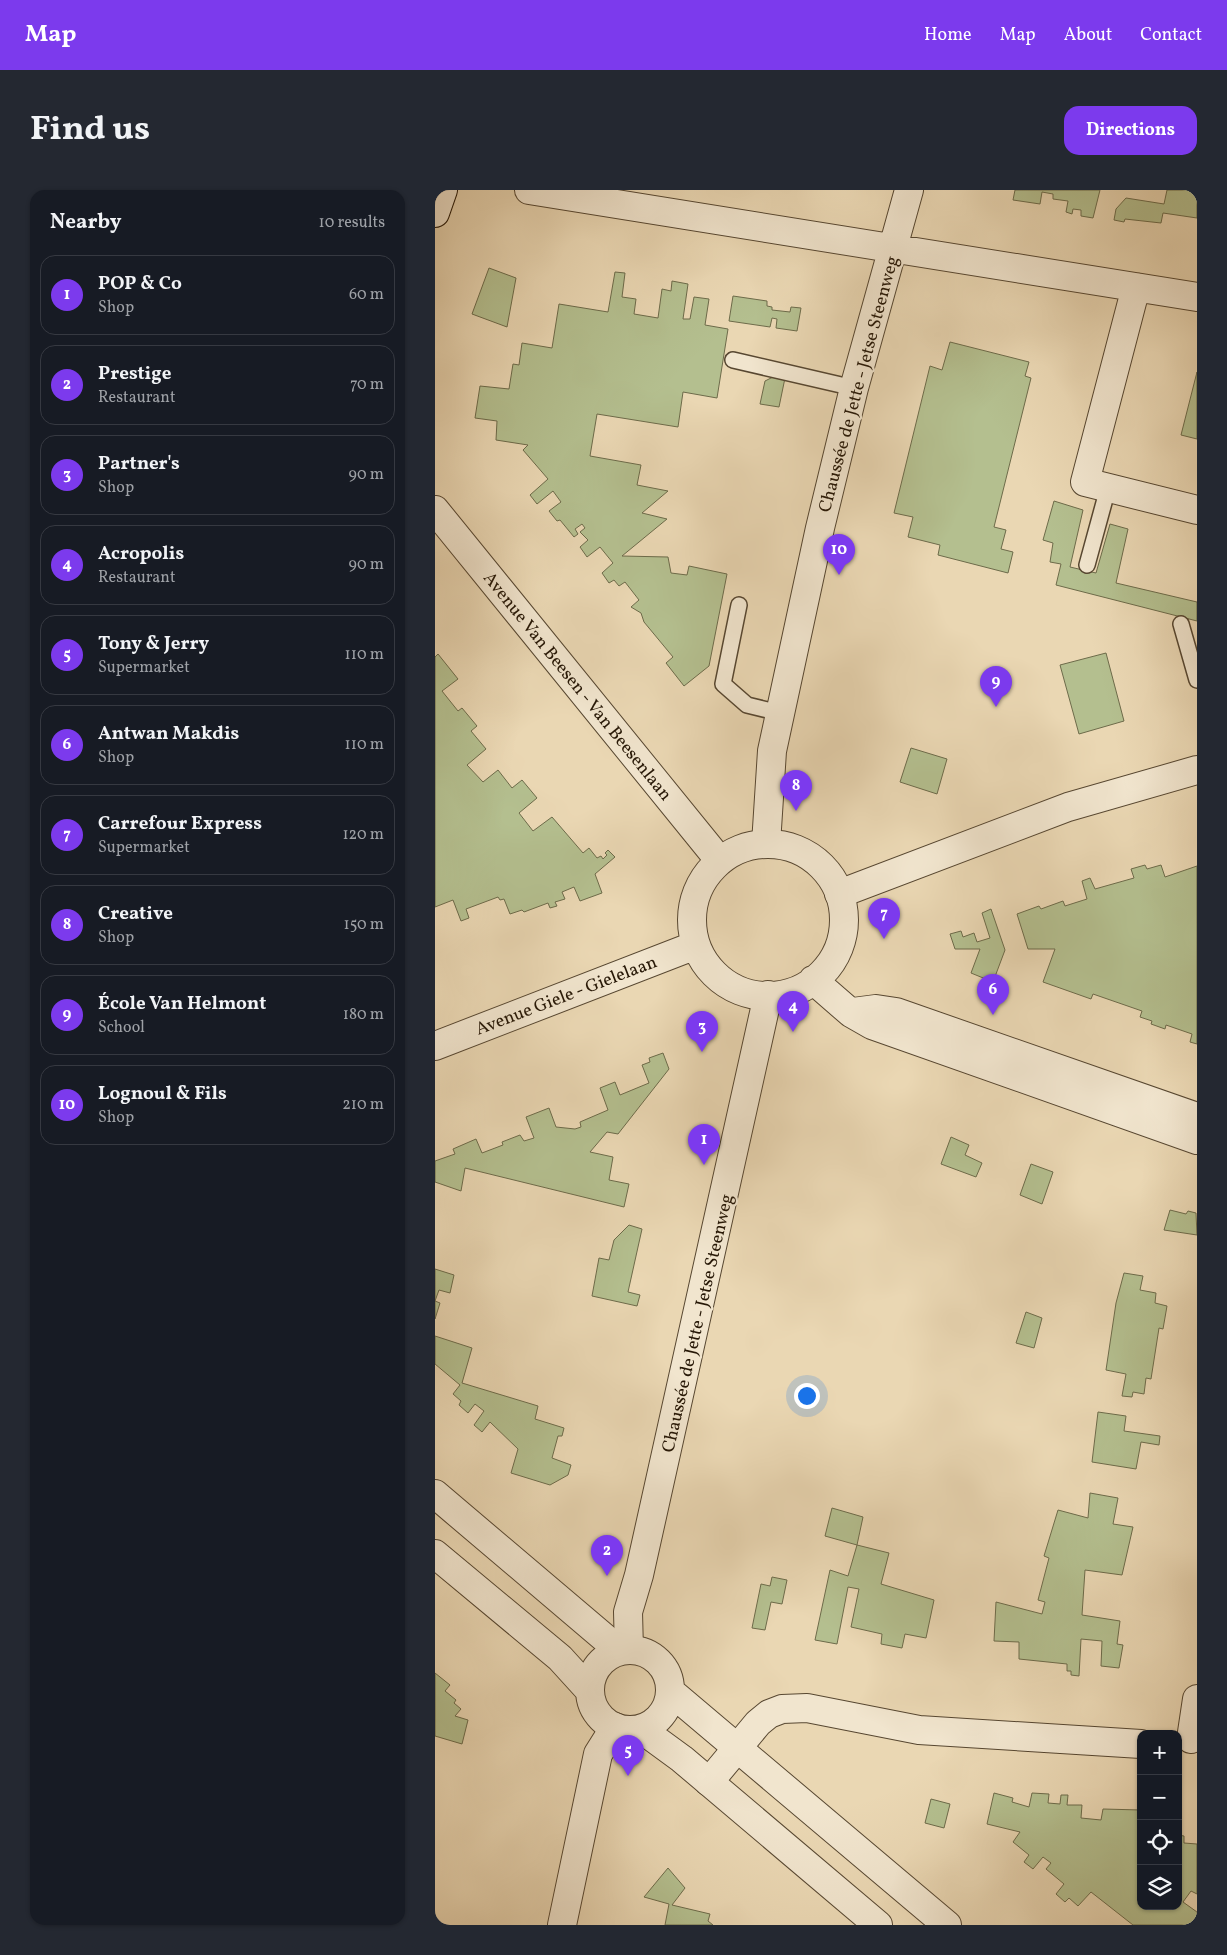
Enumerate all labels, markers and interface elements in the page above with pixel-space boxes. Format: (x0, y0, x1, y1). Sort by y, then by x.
text: Map (25, 18, 76, 52)
text: Home (924, 23, 972, 48)
text: Map (1000, 23, 1036, 48)
text: About (1064, 23, 1112, 48)
text: Contact (1140, 23, 1202, 48)
text: Find us (30, 106, 150, 154)
button: Directions (1064, 106, 1197, 155)
text: Nearby (50, 208, 121, 237)
text: 10 results (319, 212, 385, 234)
street label: Chaussée de Jette - Jetse Steenweg (813, 253, 906, 515)
text: POP & Co (98, 271, 182, 297)
text: 1 (64, 284, 70, 306)
text: 60 m (349, 284, 384, 306)
text: Shop (98, 297, 134, 319)
text: Prestige (98, 361, 171, 387)
text: 2 (63, 374, 71, 396)
text: 70 m (350, 374, 384, 396)
text: Restaurant (98, 387, 176, 409)
text: Partner's (98, 451, 180, 477)
text: 3 (63, 464, 71, 486)
text: 90 m (348, 464, 384, 486)
text: Shop (98, 477, 134, 499)
pin: 10 (823, 534, 855, 575)
text: Acropolis (98, 541, 184, 567)
text: 4 (62, 554, 72, 576)
text: 90 m (348, 554, 384, 576)
text: Restaurant (98, 567, 176, 589)
street label: Avenue Van Beesen - Van Beesenlaan (476, 567, 677, 807)
text: Tony & Jerry (98, 631, 209, 657)
text: 5 (63, 644, 71, 666)
text: 110 m (345, 644, 384, 666)
text: Supermarket (98, 657, 190, 679)
pin: 9 (980, 666, 1012, 707)
text: Antwan Makdis (98, 721, 239, 747)
text: 6 (63, 734, 71, 756)
text: 110 m (345, 734, 384, 756)
text: Shop (98, 747, 134, 769)
pin: 8 (780, 770, 812, 811)
text: Carrefour Express (98, 811, 262, 837)
text: 7 (63, 824, 71, 846)
text: 120 m (342, 824, 384, 846)
text: Supermarket (98, 837, 190, 859)
pin: 7 (868, 898, 900, 939)
text: Creative (98, 901, 173, 927)
text: 8 (63, 914, 71, 936)
text: 150 m (343, 914, 384, 936)
text: Shop (98, 927, 134, 949)
street label: Avenue Giele - Gielelaan (472, 950, 661, 1043)
pin: 6 (977, 974, 1009, 1015)
text: École Van Helmont (98, 991, 266, 1017)
pin: 4 (777, 991, 809, 1032)
text: 9 (63, 1004, 71, 1026)
text: 180 m (343, 1004, 384, 1026)
pin: 3 (686, 1011, 718, 1052)
text: School (98, 1017, 145, 1039)
text: Lognoul & Fils (98, 1081, 227, 1107)
text: 10 (59, 1094, 75, 1116)
text: 210 m (342, 1094, 384, 1116)
text: Shop (98, 1107, 134, 1129)
pin: 1 (688, 1124, 720, 1165)
street label: Chaussée de Jette - Jetse Steenweg (657, 1192, 740, 1455)
your location (794, 1383, 820, 1409)
pin: 2 (591, 1535, 623, 1576)
map controls (1137, 1730, 1182, 1910)
button: + (1137, 1730, 1182, 1775)
pin: 5 (612, 1735, 644, 1776)
button: − (1137, 1775, 1182, 1820)
button: locate (1137, 1820, 1182, 1865)
button: layers (1137, 1865, 1182, 1910)

